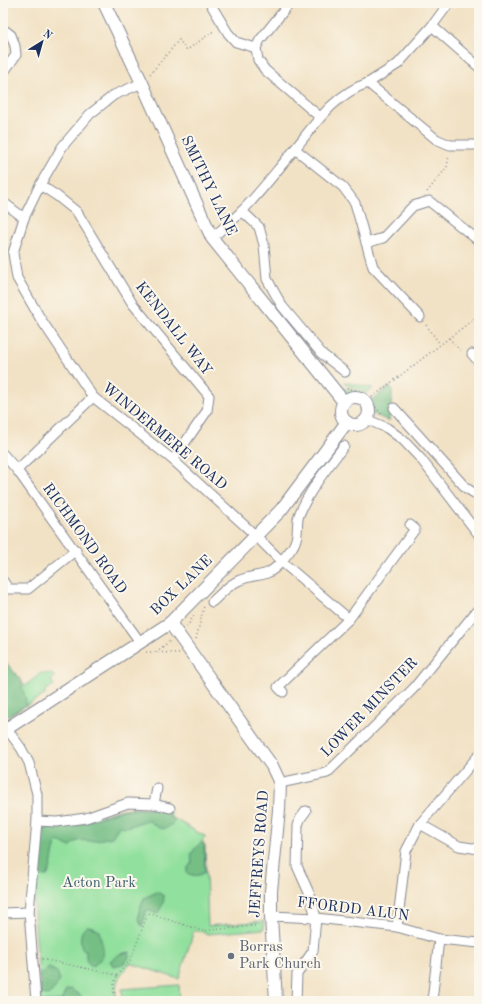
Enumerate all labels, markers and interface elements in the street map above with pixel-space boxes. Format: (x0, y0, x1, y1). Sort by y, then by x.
north arrow (22, 22, 62, 62)
text: N (40, 28, 54, 42)
street label: SMITHY LANE (177, 134, 239, 238)
street label: KENDALL WAY (132, 279, 214, 379)
street label: WINDERMERE ROAD (99, 380, 229, 494)
street label: RICHMOND ROAD (39, 481, 129, 597)
street label: BOX LANE (148, 553, 216, 619)
street label: LOWER MINSTER (319, 655, 421, 761)
street label: JEFFREYS ROAD (248, 790, 272, 918)
park label: Acton Park (62, 876, 136, 891)
street label: FFORDD ALUN (296, 896, 410, 924)
place label: Borras Park Church (239, 940, 321, 972)
marker: Borras Park Church (226, 951, 236, 961)

